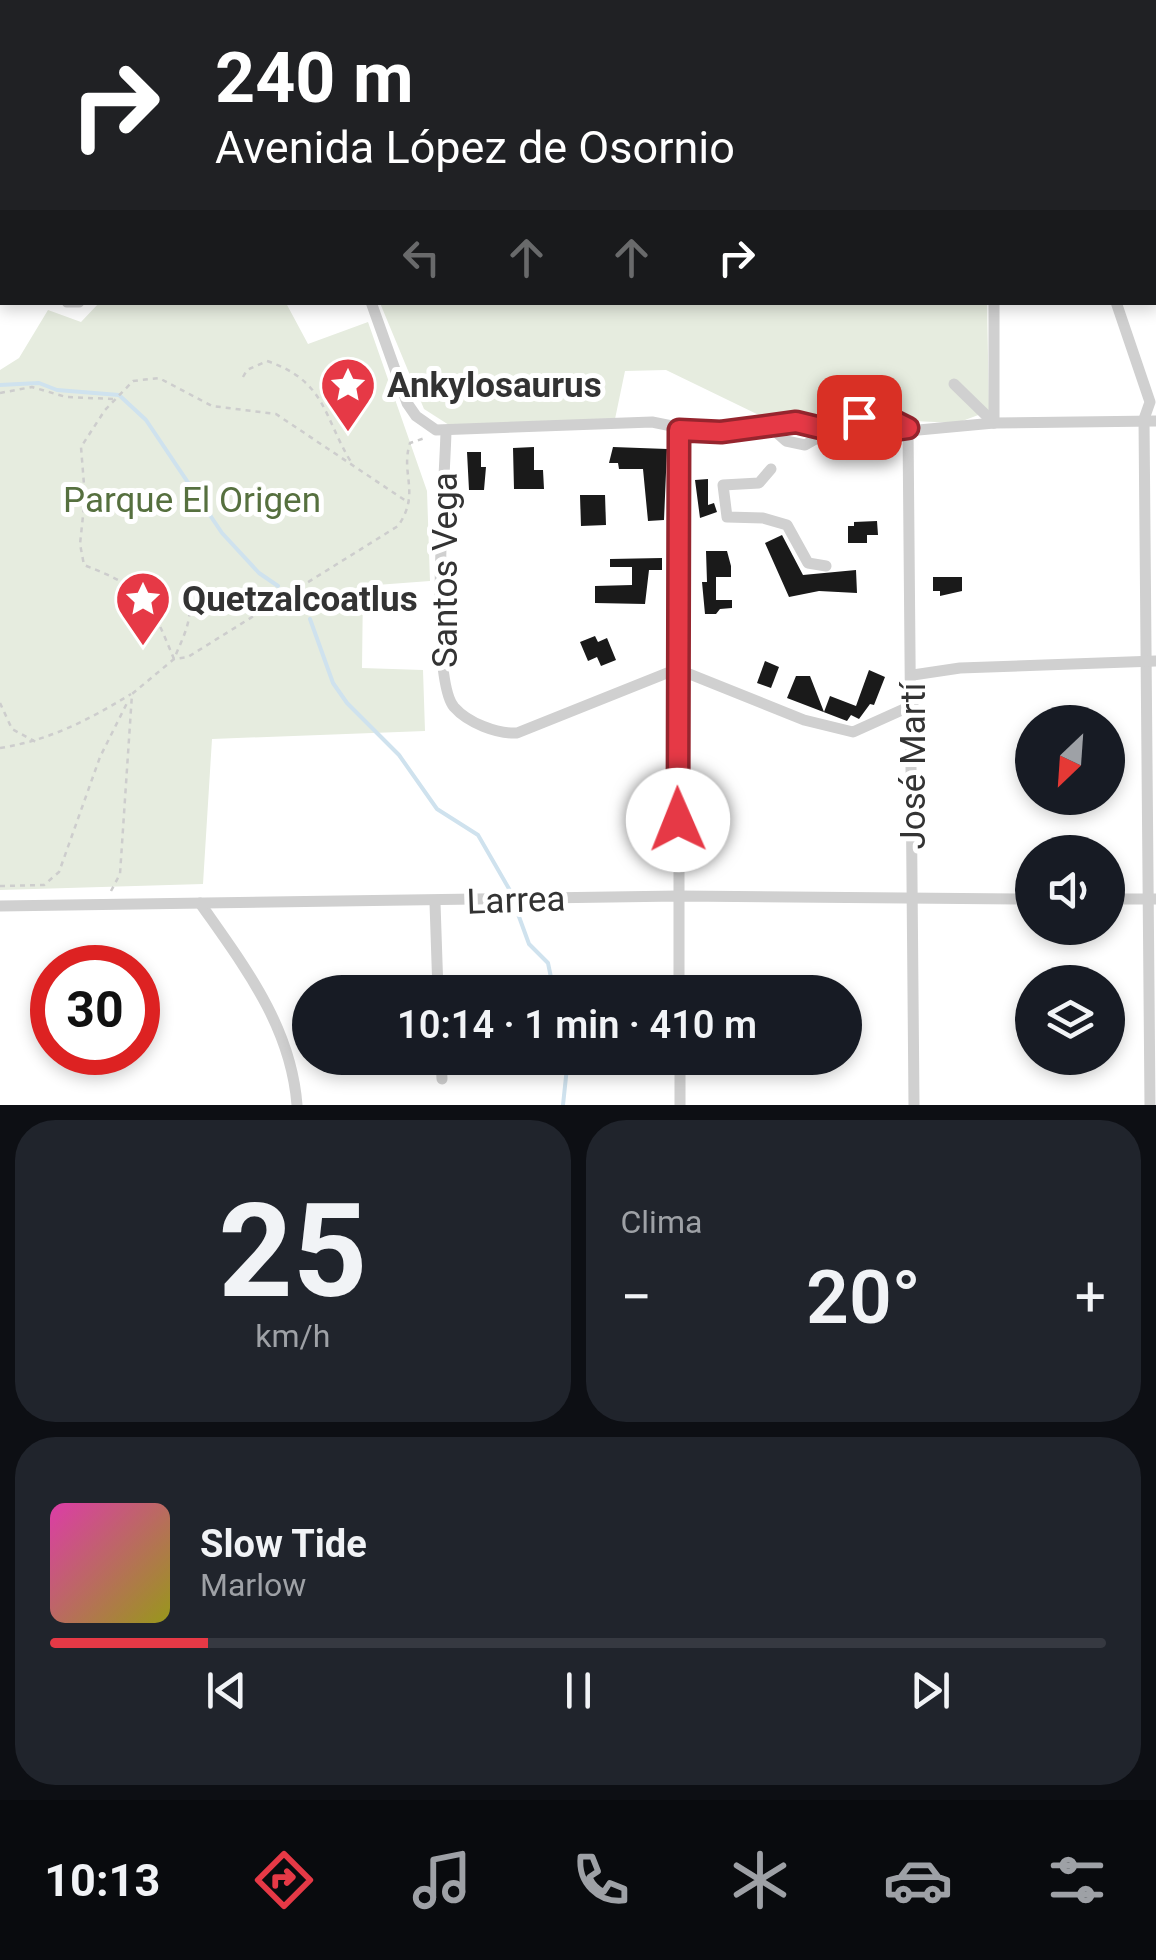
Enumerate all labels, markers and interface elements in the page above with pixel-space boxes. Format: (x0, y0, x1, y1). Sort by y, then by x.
text: 240 m (215, 37, 414, 119)
icon: right (50, 40, 180, 170)
text: Avenida López de Osornio (215, 121, 735, 174)
icon: left (394, 230, 449, 285)
icon: ahead (499, 230, 554, 285)
icon: ahead (604, 230, 659, 285)
icon: right (709, 230, 764, 285)
place icon: Ankylosaurus (318, 355, 378, 434)
place label: Ankylosaurus (387, 365, 602, 406)
pin (817, 375, 902, 460)
icon: arrive (832, 390, 887, 445)
street label: Santos Vega (425, 472, 466, 668)
park label: Parque El Origen (63, 480, 321, 521)
place icon: Quetzalcoatlus (113, 569, 173, 648)
place label: Quetzalcoatlus (182, 579, 418, 620)
street label: José Martí (893, 681, 934, 850)
north arrow (1015, 705, 1125, 815)
map controls (1015, 705, 1125, 1075)
position arrow (626, 768, 730, 872)
button: sound (1015, 835, 1125, 945)
street label: Larrea (466, 878, 566, 923)
speed limit sign: 30 (30, 945, 160, 1075)
button: layers (1015, 965, 1125, 1075)
text: 10:14 · 1 min · 410 m (397, 1003, 757, 1047)
text: 25 (218, 1175, 367, 1328)
text: Clima (621, 1203, 702, 1241)
text: 20° (806, 1253, 921, 1341)
text: − (621, 1265, 652, 1329)
text: + (1075, 1265, 1106, 1329)
text: km/h (255, 1317, 330, 1355)
text: Slow Tide (200, 1522, 367, 1566)
text: Marlow (200, 1566, 306, 1604)
icon: previous (199, 1663, 254, 1718)
icon: pause (551, 1663, 606, 1718)
icon: next (903, 1663, 958, 1718)
icon: directions (249, 1845, 319, 1915)
icon: music (407, 1845, 477, 1915)
icon: phone (566, 1845, 636, 1915)
icon: climate (725, 1845, 795, 1915)
icon: car (883, 1845, 953, 1915)
icon: filters (1042, 1845, 1112, 1915)
text: 10:13 (44, 1854, 160, 1907)

